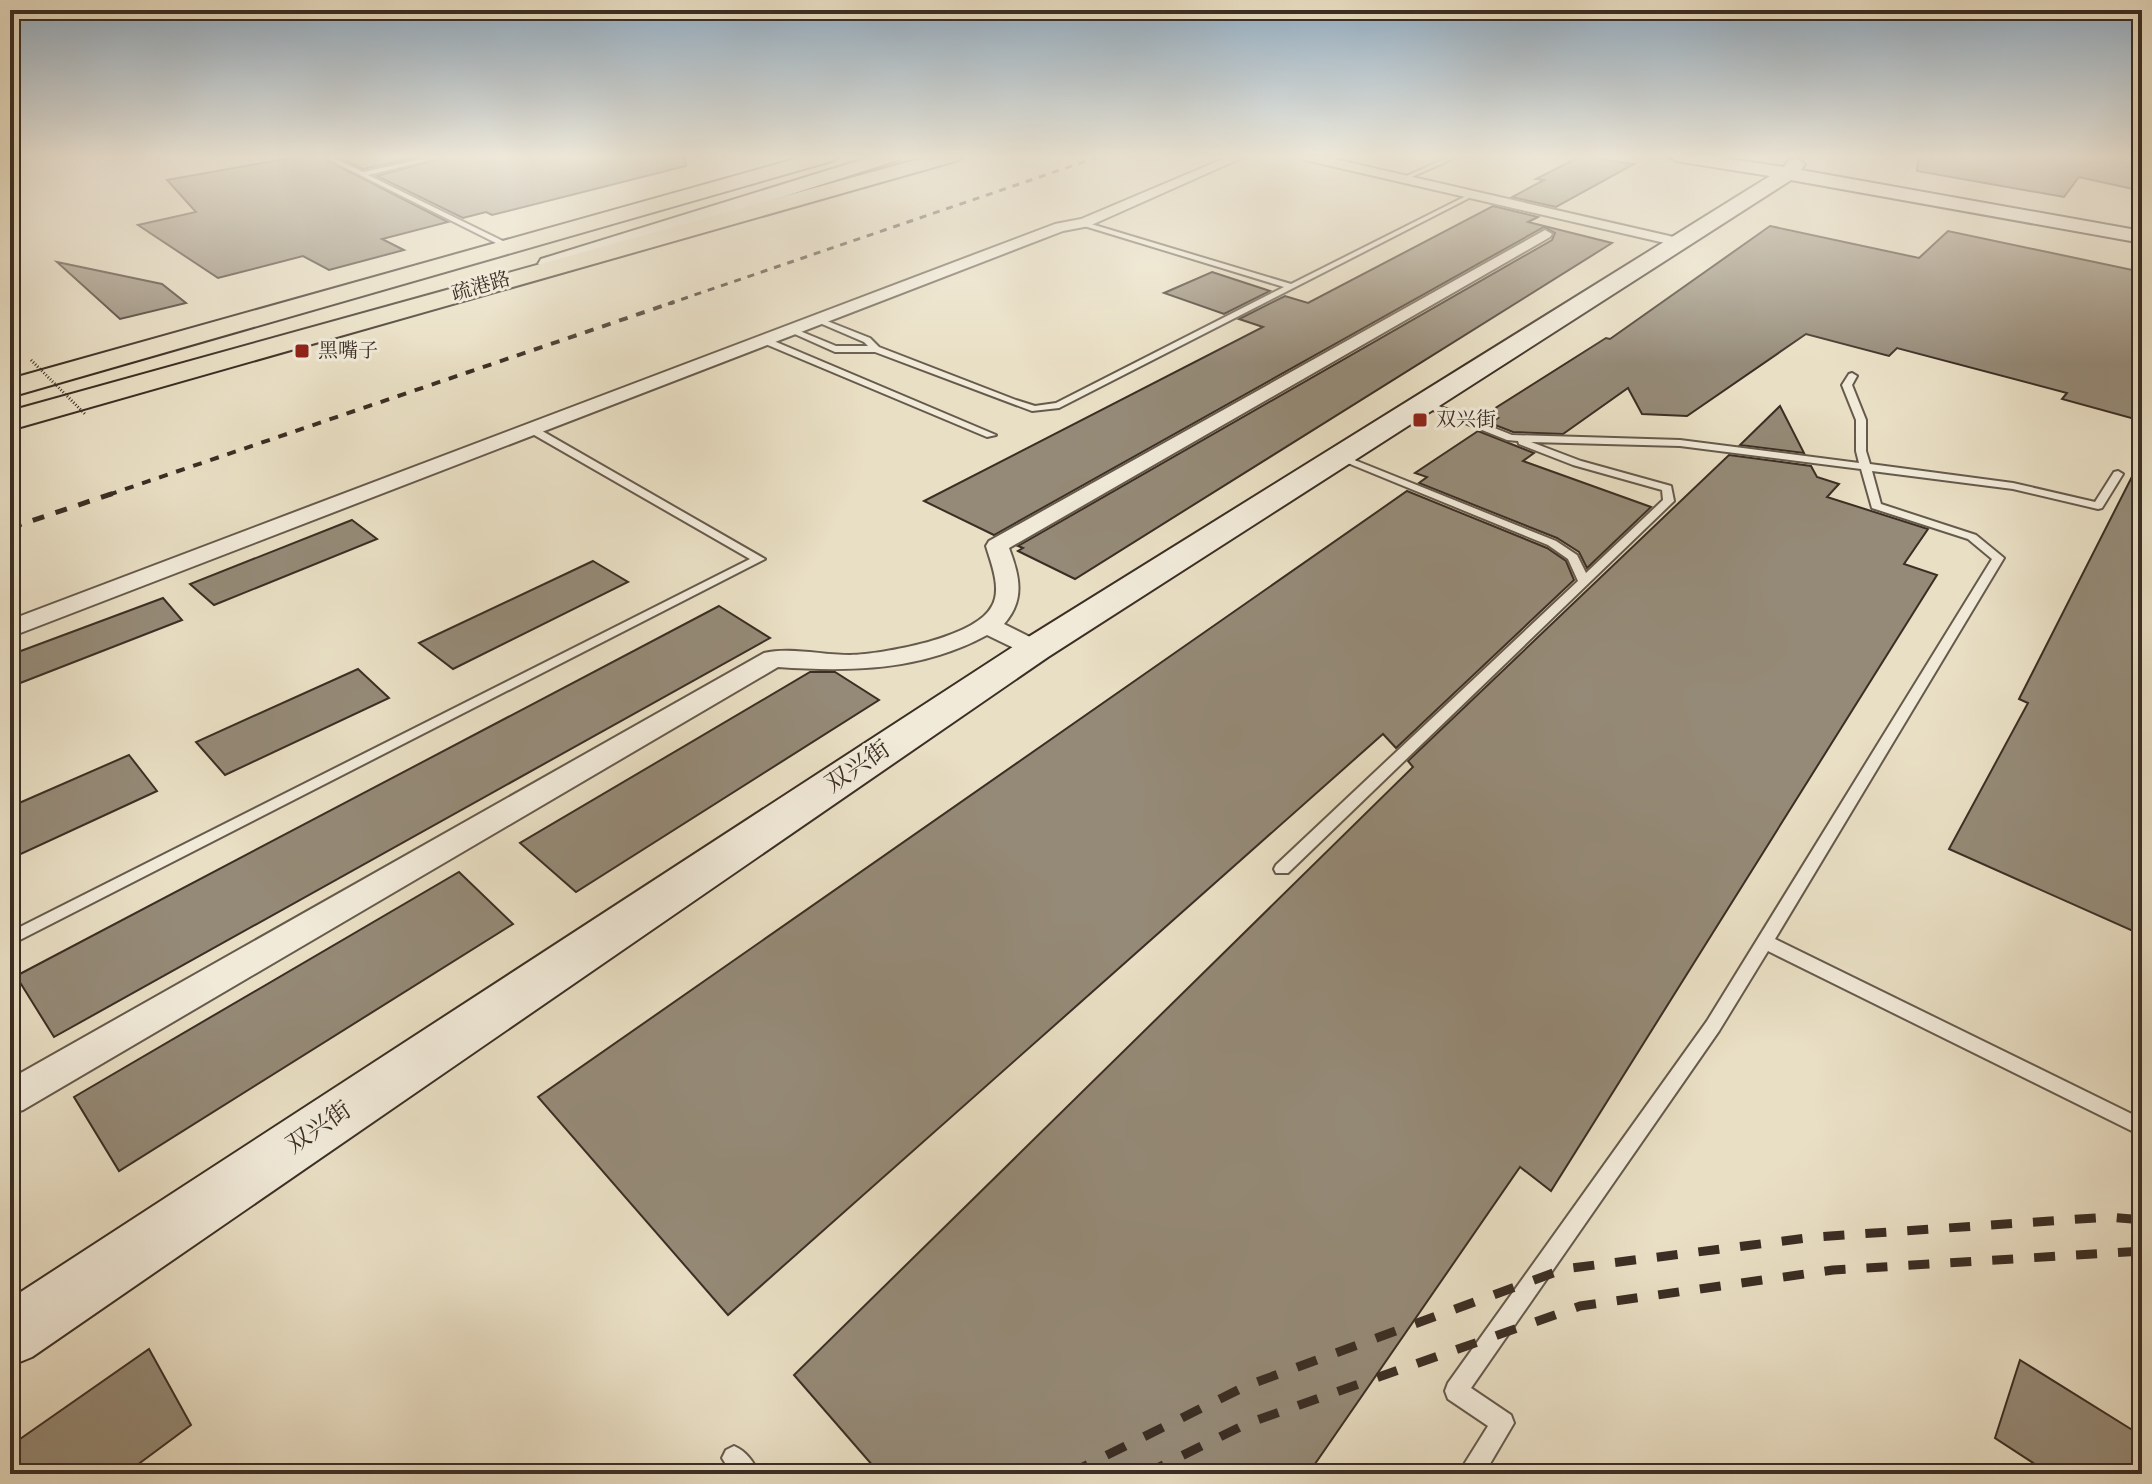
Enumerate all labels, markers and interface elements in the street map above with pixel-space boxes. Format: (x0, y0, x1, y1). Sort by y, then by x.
street label: 疏港路 (449, 267, 513, 307)
place label: 黑嘴子 (318, 339, 378, 364)
marker: 黑嘴子 (293, 342, 311, 360)
place label: 双兴街 (1436, 408, 1496, 433)
marker: 双兴街 (1411, 411, 1429, 429)
street label: 双兴街 (820, 734, 896, 800)
street label: 双兴街 (281, 1095, 357, 1161)

